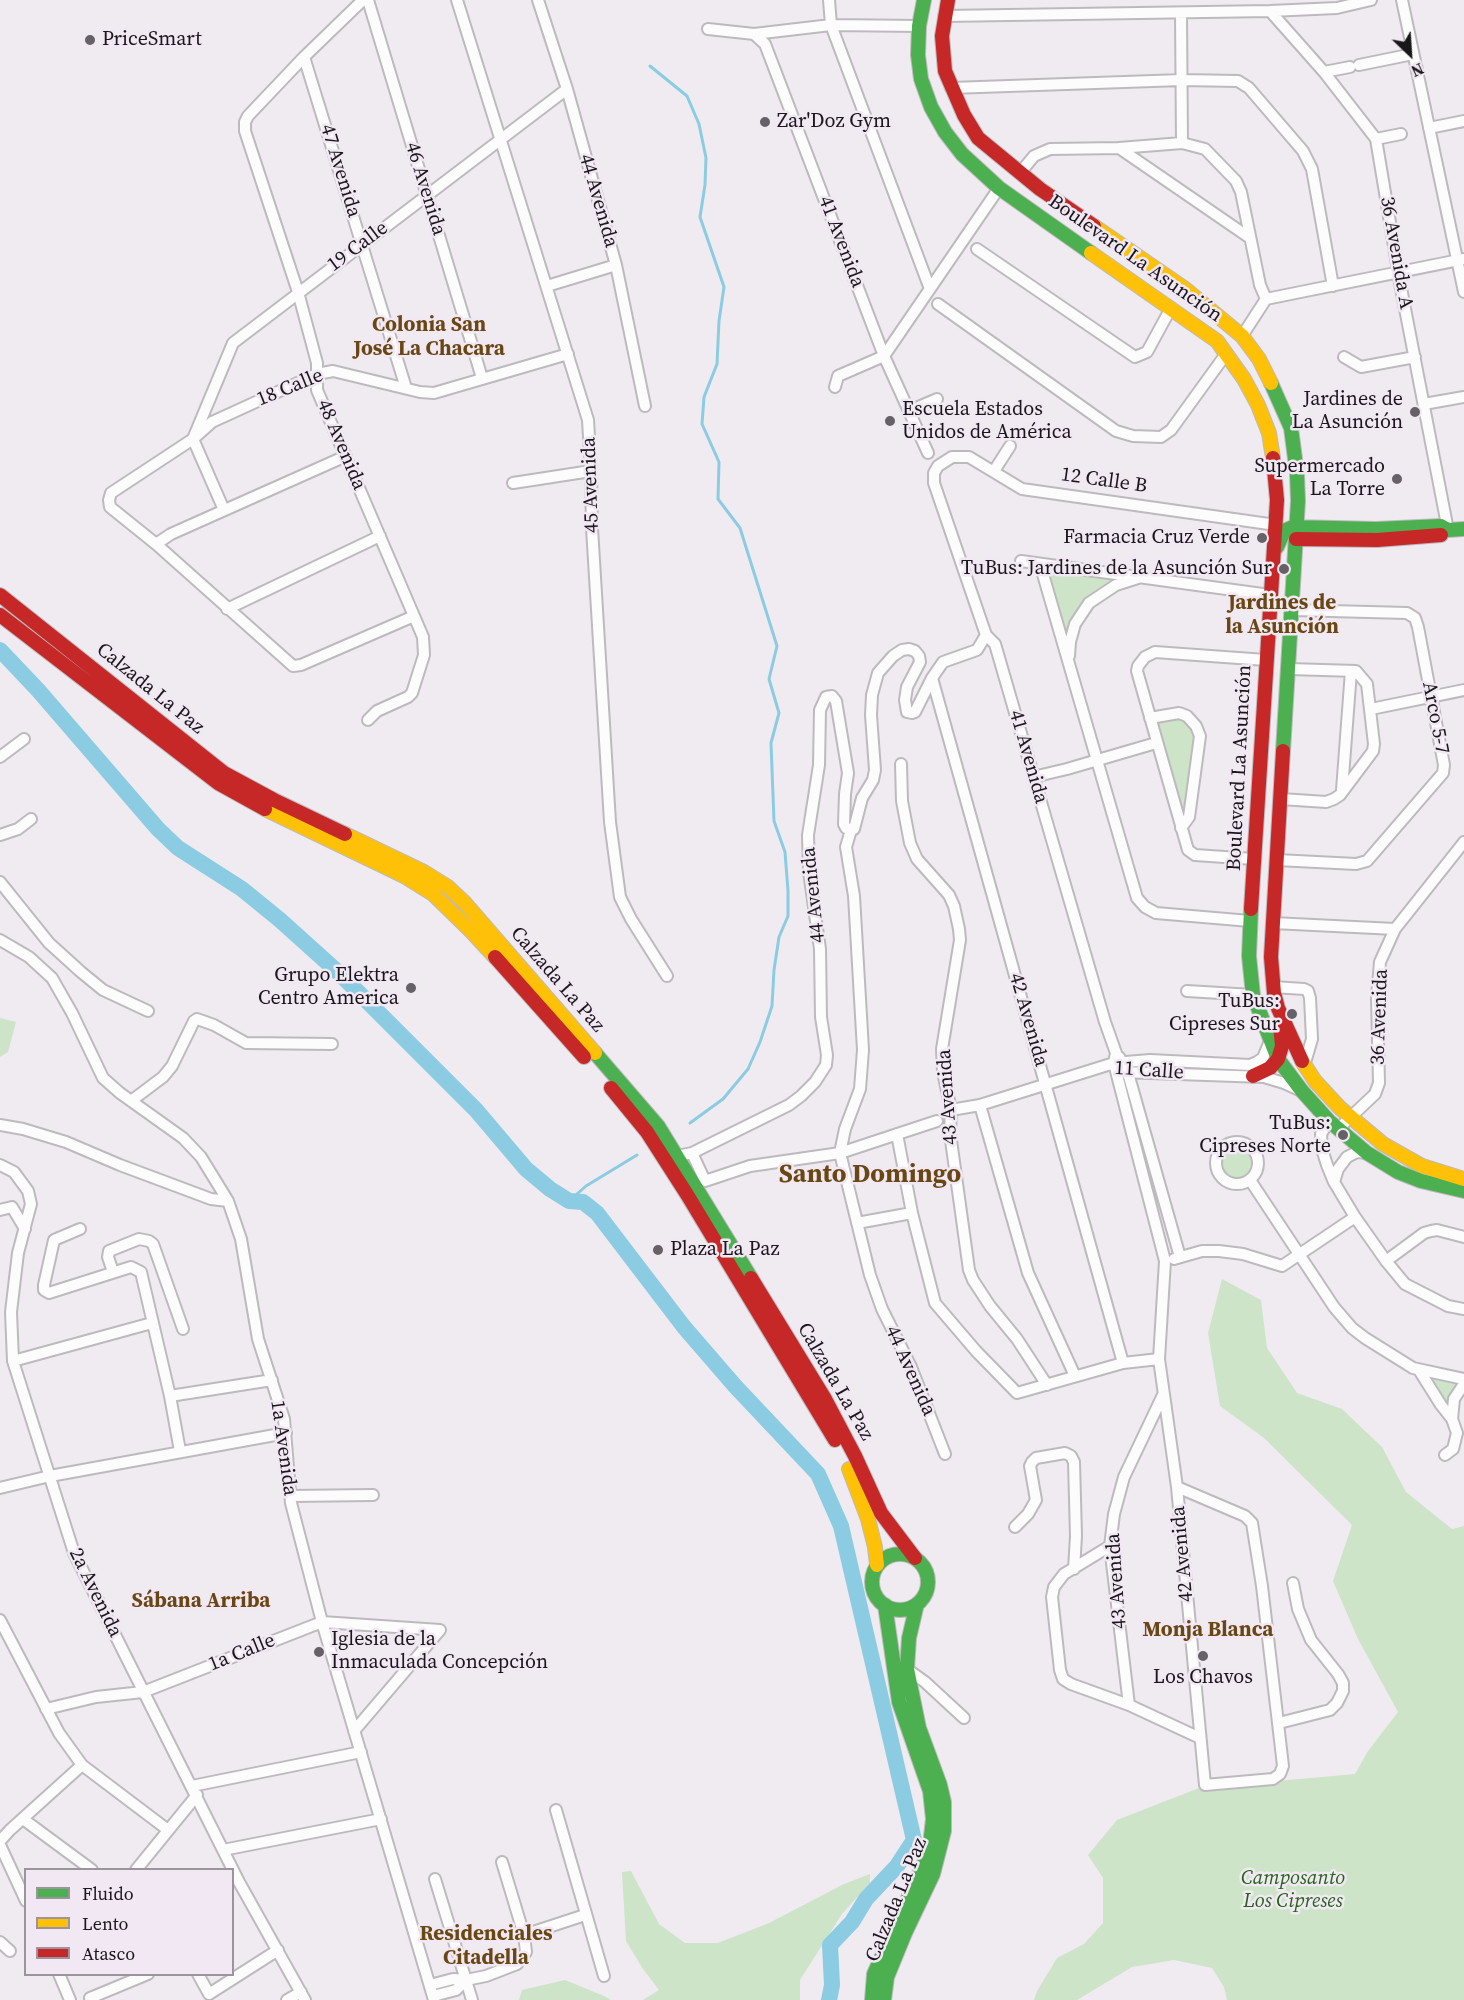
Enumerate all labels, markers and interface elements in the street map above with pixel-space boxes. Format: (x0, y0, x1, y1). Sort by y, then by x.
north arrow (1380, 24, 1440, 84)
place label: PriceSmart (102, 28, 202, 52)
marker: PriceSmart (83, 33, 97, 47)
text: N (1408, 58, 1428, 83)
place label: Zar'Doz Gym (777, 110, 891, 134)
marker: Zar'Doz Gym (758, 115, 772, 129)
street label: 47 Avenida (314, 122, 366, 220)
street label: 46 Avenida (399, 140, 451, 238)
street label: 44 Avenida (573, 152, 623, 250)
street label: Boulevard La Asunción (1044, 190, 1226, 328)
street label: 41 Avenida (813, 193, 869, 291)
street label: 36 Avenida A (1374, 195, 1418, 311)
street label: 19 Calle (323, 216, 393, 278)
district label: Colonia San José La Chacara (353, 313, 505, 363)
street label: 18 Calle (253, 364, 327, 412)
place label: Jardines de La Asunción (1292, 388, 1403, 435)
street label: 48 Avenida (311, 396, 371, 494)
place label: Escuela Estados Unidos de América (902, 398, 1072, 445)
marker: Jardines de La Asunción (1408, 405, 1422, 419)
marker: Escuela Estados Unidos de América (883, 414, 897, 428)
street label: 45 Avenida (577, 437, 605, 533)
place label: Supermercado La Torre (1254, 455, 1385, 502)
street label: 12 Calle B (1059, 463, 1149, 499)
marker: Supermercado La Torre (1390, 472, 1404, 486)
place label: Farmacia Cruz Verde (1063, 526, 1250, 550)
marker: Farmacia Cruz Verde (1255, 531, 1269, 545)
place label: TuBus: Jardines de la Asunción Sur (961, 557, 1272, 581)
marker: TuBus: Jardines de la Asunción Sur (1277, 562, 1291, 576)
district label: Jardines de la Asunción (1225, 591, 1339, 641)
street label: Calzada La Paz (91, 638, 209, 740)
street label: Boulevard La Asunción (1223, 664, 1257, 872)
street label: Arco 5-7 (1416, 680, 1454, 756)
street label: 41 Avenida (1003, 708, 1053, 806)
street label: 44 Avenida (797, 846, 831, 944)
street label: Calzada La Paz (505, 922, 609, 1038)
place label: Grupo Elektra Centro America (258, 964, 399, 1011)
street label: 36 Avenida (1366, 969, 1394, 1065)
street label: 42 Avenida (1003, 971, 1053, 1069)
marker: Grupo Elektra Centro America (404, 981, 418, 995)
place label: TuBus: Cipreses Sur (1169, 990, 1280, 1037)
marker: TuBus: Cipreses Sur (1285, 1007, 1299, 1021)
street label: 43 Avenida (933, 1048, 963, 1146)
street label: 11 Calle (1113, 1057, 1185, 1085)
place label: TuBus: Cipreses Norte (1199, 1112, 1331, 1159)
marker: TuBus: Cipreses Norte (1336, 1128, 1350, 1142)
district label: Santo Domingo (779, 1159, 961, 1191)
place label: Plaza La Paz (670, 1238, 780, 1262)
marker: Plaza La Paz (651, 1243, 665, 1257)
street label: Calzada La Paz (792, 1319, 878, 1445)
street label: 44 Avenida (880, 1322, 940, 1420)
street label: 1a Avenida (264, 1399, 302, 1497)
street label: 42 Avenida (1167, 1505, 1199, 1603)
street label: 43 Avenida (1102, 1532, 1132, 1630)
street label: 2a Avenida (63, 1544, 127, 1642)
district label: Sábana Arriba (132, 1589, 270, 1615)
district label: Monja Blanca (1143, 1618, 1273, 1644)
place label: Iglesia de la Inmaculada Concepción (331, 1628, 548, 1675)
street label: 1a Calle (205, 1629, 279, 1677)
marker: Iglesia de la Inmaculada Concepción (312, 1645, 326, 1659)
marker: Los Chavos (1196, 1649, 1210, 1663)
place label: Los Chavos (1153, 1666, 1253, 1690)
street label: Calzada La Paz (861, 1834, 933, 1966)
park label: Camposanto Los Cipreses (1241, 1867, 1345, 1914)
legend (24, 1868, 234, 1976)
text: Fluido (82, 1881, 134, 1906)
text: Lento (82, 1911, 128, 1936)
district label: Residenciales Citadella (419, 1922, 553, 1972)
text: Atasco (82, 1941, 135, 1966)

